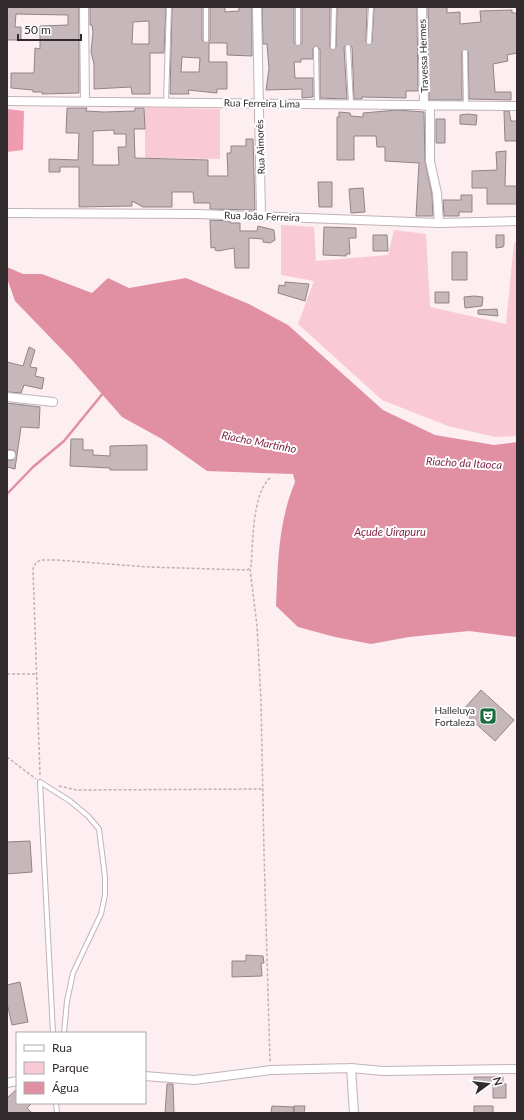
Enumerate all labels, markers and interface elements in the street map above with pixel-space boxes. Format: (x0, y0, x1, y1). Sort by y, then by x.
scale bar (18, 16, 81, 42)
street label: Travessa Hermes (416, 19, 430, 93)
text: 50 m (24, 22, 51, 37)
street label: Rua Ferreira Lima (224, 96, 300, 110)
street label: Rua Aimorés (253, 119, 267, 175)
street label: Rua João Ferreira (224, 209, 300, 223)
water label: Riacho Martinho (221, 428, 298, 455)
water label: Riacho da Itaoca (426, 454, 503, 471)
water label: Açude Uirapuru (353, 525, 426, 538)
place label: Halleluya Fortaleza (435, 704, 475, 728)
theatre icon: Halleluya Fortaleza (478, 706, 498, 726)
legend (16, 1032, 146, 1104)
text: Rua (52, 1040, 72, 1055)
text: Parque (52, 1060, 89, 1075)
north arrow (468, 1064, 508, 1104)
text: N (491, 1076, 506, 1087)
text: Água (52, 1080, 79, 1095)

